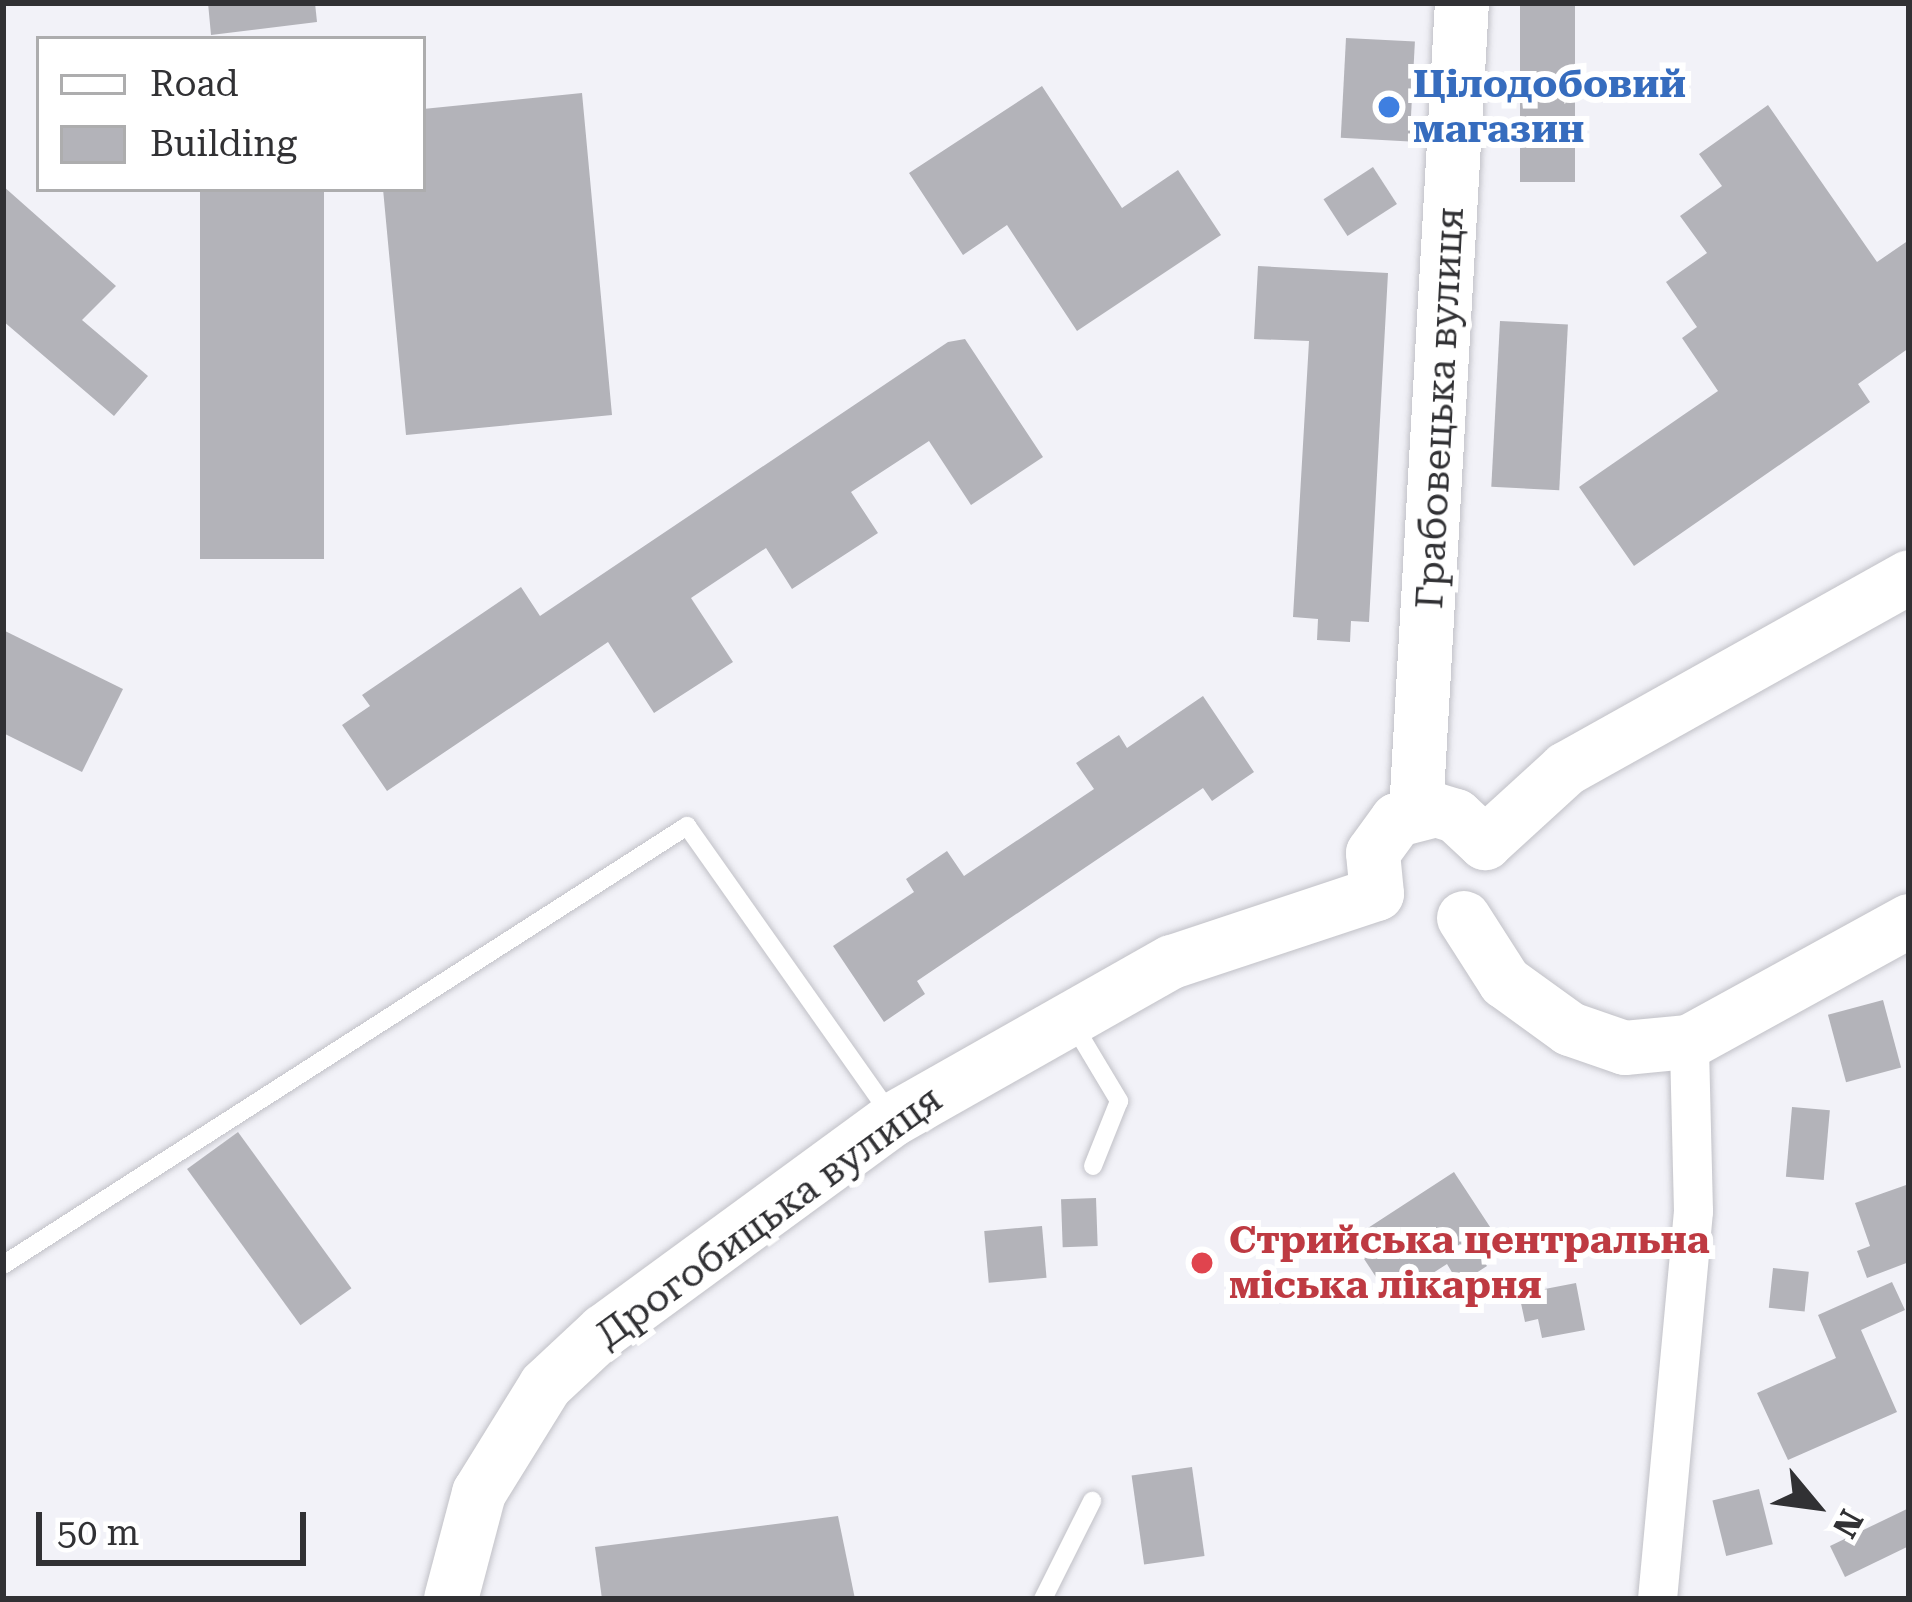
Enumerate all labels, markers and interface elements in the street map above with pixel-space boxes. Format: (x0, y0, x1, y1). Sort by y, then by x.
legend (36, 36, 426, 192)
place label: Цілодобовий магазин (1413, 62, 1686, 153)
text: Road (150, 63, 238, 105)
marker: Цілодобовий магазин (1376, 94, 1402, 120)
text: Building (150, 123, 297, 165)
street label: Грабовецька вулиця (1406, 206, 1474, 610)
street label: Дрогобицька вулиця (587, 1076, 951, 1358)
place label: Стрийська центральна міська лікарня (1229, 1218, 1710, 1309)
marker: Стрийська центральна міська лікарня (1186, 1247, 1218, 1279)
north arrow (1756, 1446, 1876, 1566)
scale bar (42, 1488, 312, 1562)
text: N (1825, 1503, 1871, 1544)
text: 50 m (57, 1512, 139, 1554)

